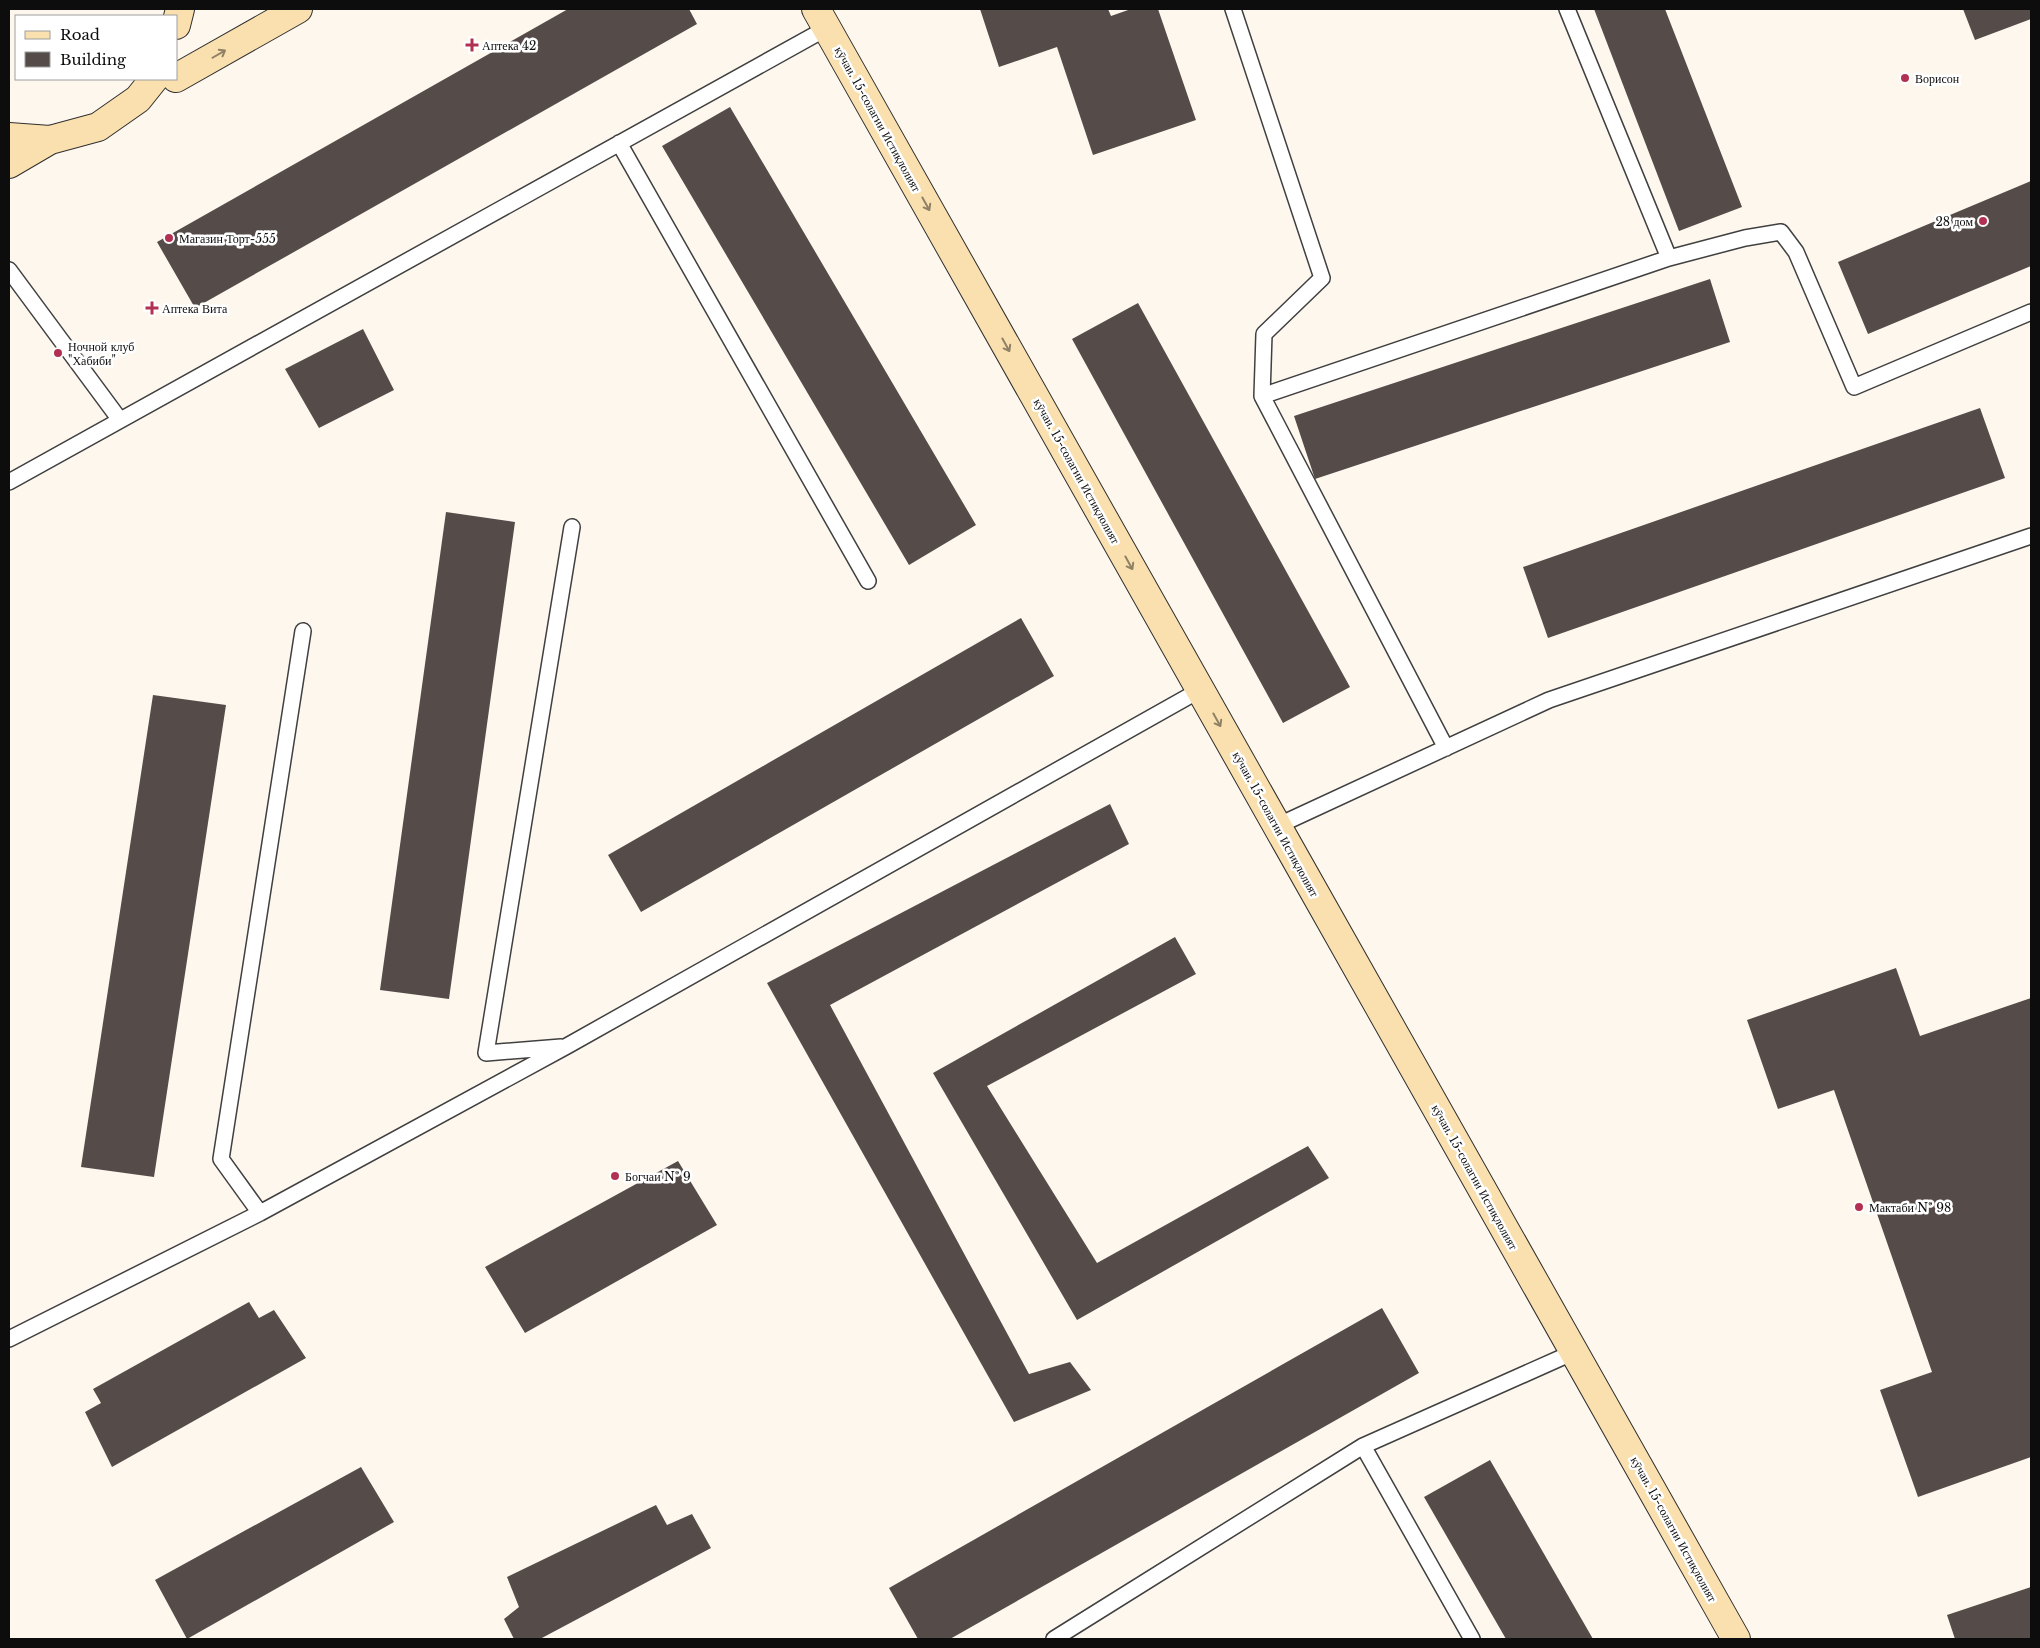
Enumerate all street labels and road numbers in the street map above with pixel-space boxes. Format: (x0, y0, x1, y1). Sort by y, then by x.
street label: кӯчаи. 15-солагии Истиқлолият (832, 44, 925, 195)
street label: кӯчаи. 15-солагии Истиқлолият (1031, 396, 1124, 547)
street label: кӯчаи. 15-солагии Истиқлолият (1230, 749, 1323, 900)
street label: кӯчаи. 15-солагии Истиқлолият (1429, 1102, 1522, 1253)
street label: кӯчаи. 15-солагии Истиқлолият (1628, 1454, 1721, 1605)

